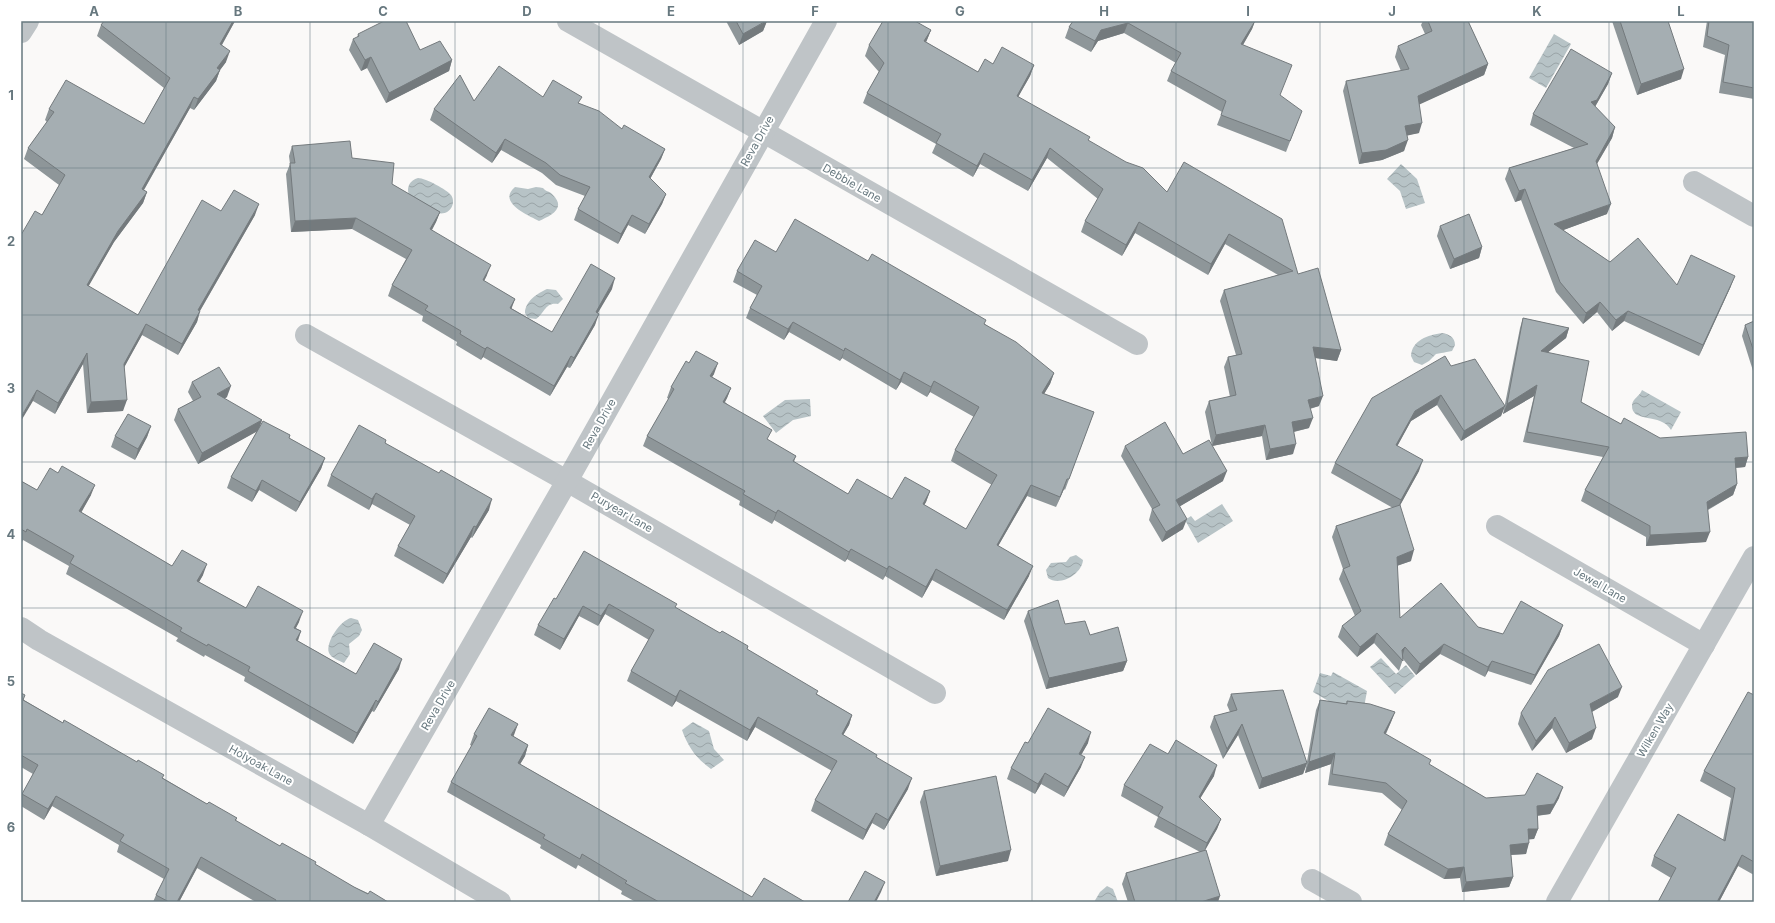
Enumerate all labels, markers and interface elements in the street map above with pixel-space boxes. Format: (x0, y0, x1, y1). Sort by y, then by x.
text: A (89, 3, 99, 19)
text: B (234, 3, 243, 19)
text: C (378, 3, 388, 19)
text: D (522, 3, 532, 19)
text: E (667, 3, 675, 19)
text: F (811, 3, 819, 19)
text: G (955, 3, 965, 19)
text: H (1099, 3, 1109, 19)
text: I (1246, 3, 1250, 19)
text: J (1388, 3, 1396, 19)
text: K (1532, 3, 1542, 19)
text: L (1677, 3, 1685, 19)
text: 1 (8, 87, 14, 103)
street label: Reva Drive (737, 113, 777, 169)
street label: Debbie Lane (820, 161, 884, 205)
text: 2 (7, 233, 15, 249)
text: 3 (7, 380, 15, 396)
street label: Reva Drive (579, 396, 619, 452)
street label: Puryear Lane (589, 489, 655, 535)
text: 4 (7, 526, 16, 542)
street label: Jewel Lane (1571, 564, 1629, 606)
text: 5 (7, 673, 15, 689)
street label: Reva Drive (418, 677, 458, 733)
street label: Wilken Way (1634, 700, 1676, 760)
street label: Holyoak Lane (227, 742, 295, 788)
text: 6 (7, 819, 15, 835)

